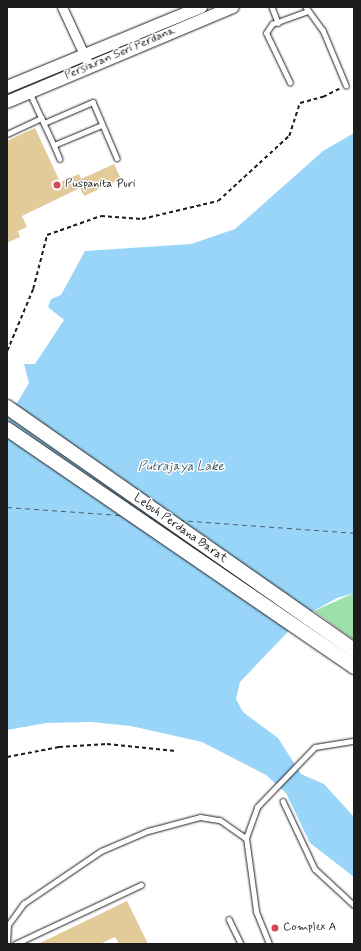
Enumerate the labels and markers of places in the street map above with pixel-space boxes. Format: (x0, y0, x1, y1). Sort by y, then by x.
place label: Puspanita Puri (65, 178, 136, 192)
marker: Puspanita Puri (52, 180, 62, 190)
place label: Complex A (283, 921, 336, 935)
marker: Complex A (270, 923, 280, 933)

